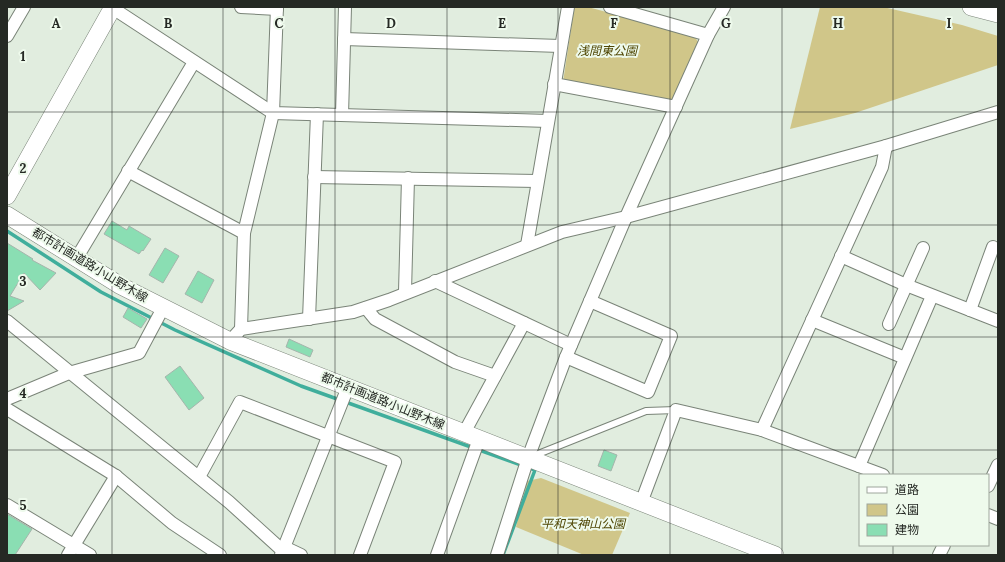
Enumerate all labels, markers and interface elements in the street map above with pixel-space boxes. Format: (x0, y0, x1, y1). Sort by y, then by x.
text: A (52, 15, 61, 32)
text: B (164, 15, 173, 32)
text: C (275, 15, 284, 32)
text: D (386, 15, 396, 32)
text: E (498, 15, 506, 32)
text: F (610, 15, 618, 32)
text: G (721, 15, 731, 32)
text: H (833, 15, 843, 32)
text: I (946, 15, 952, 32)
park label: 浅間東公園 (577, 43, 639, 58)
text: 1 (20, 48, 26, 65)
text: 2 (20, 160, 27, 177)
street label: 都市計画道路小山野木線 (30, 224, 151, 305)
text: 3 (19, 273, 27, 290)
street label: 都市計画道路小山野木線 (319, 369, 447, 432)
text: 4 (19, 385, 27, 402)
legend (859, 474, 989, 546)
text: 道路 (895, 482, 919, 497)
text: 5 (19, 497, 27, 514)
text: 公園 (895, 502, 919, 517)
park label: 平和天神山公園 (541, 516, 627, 531)
text: 建物 (895, 522, 919, 537)

